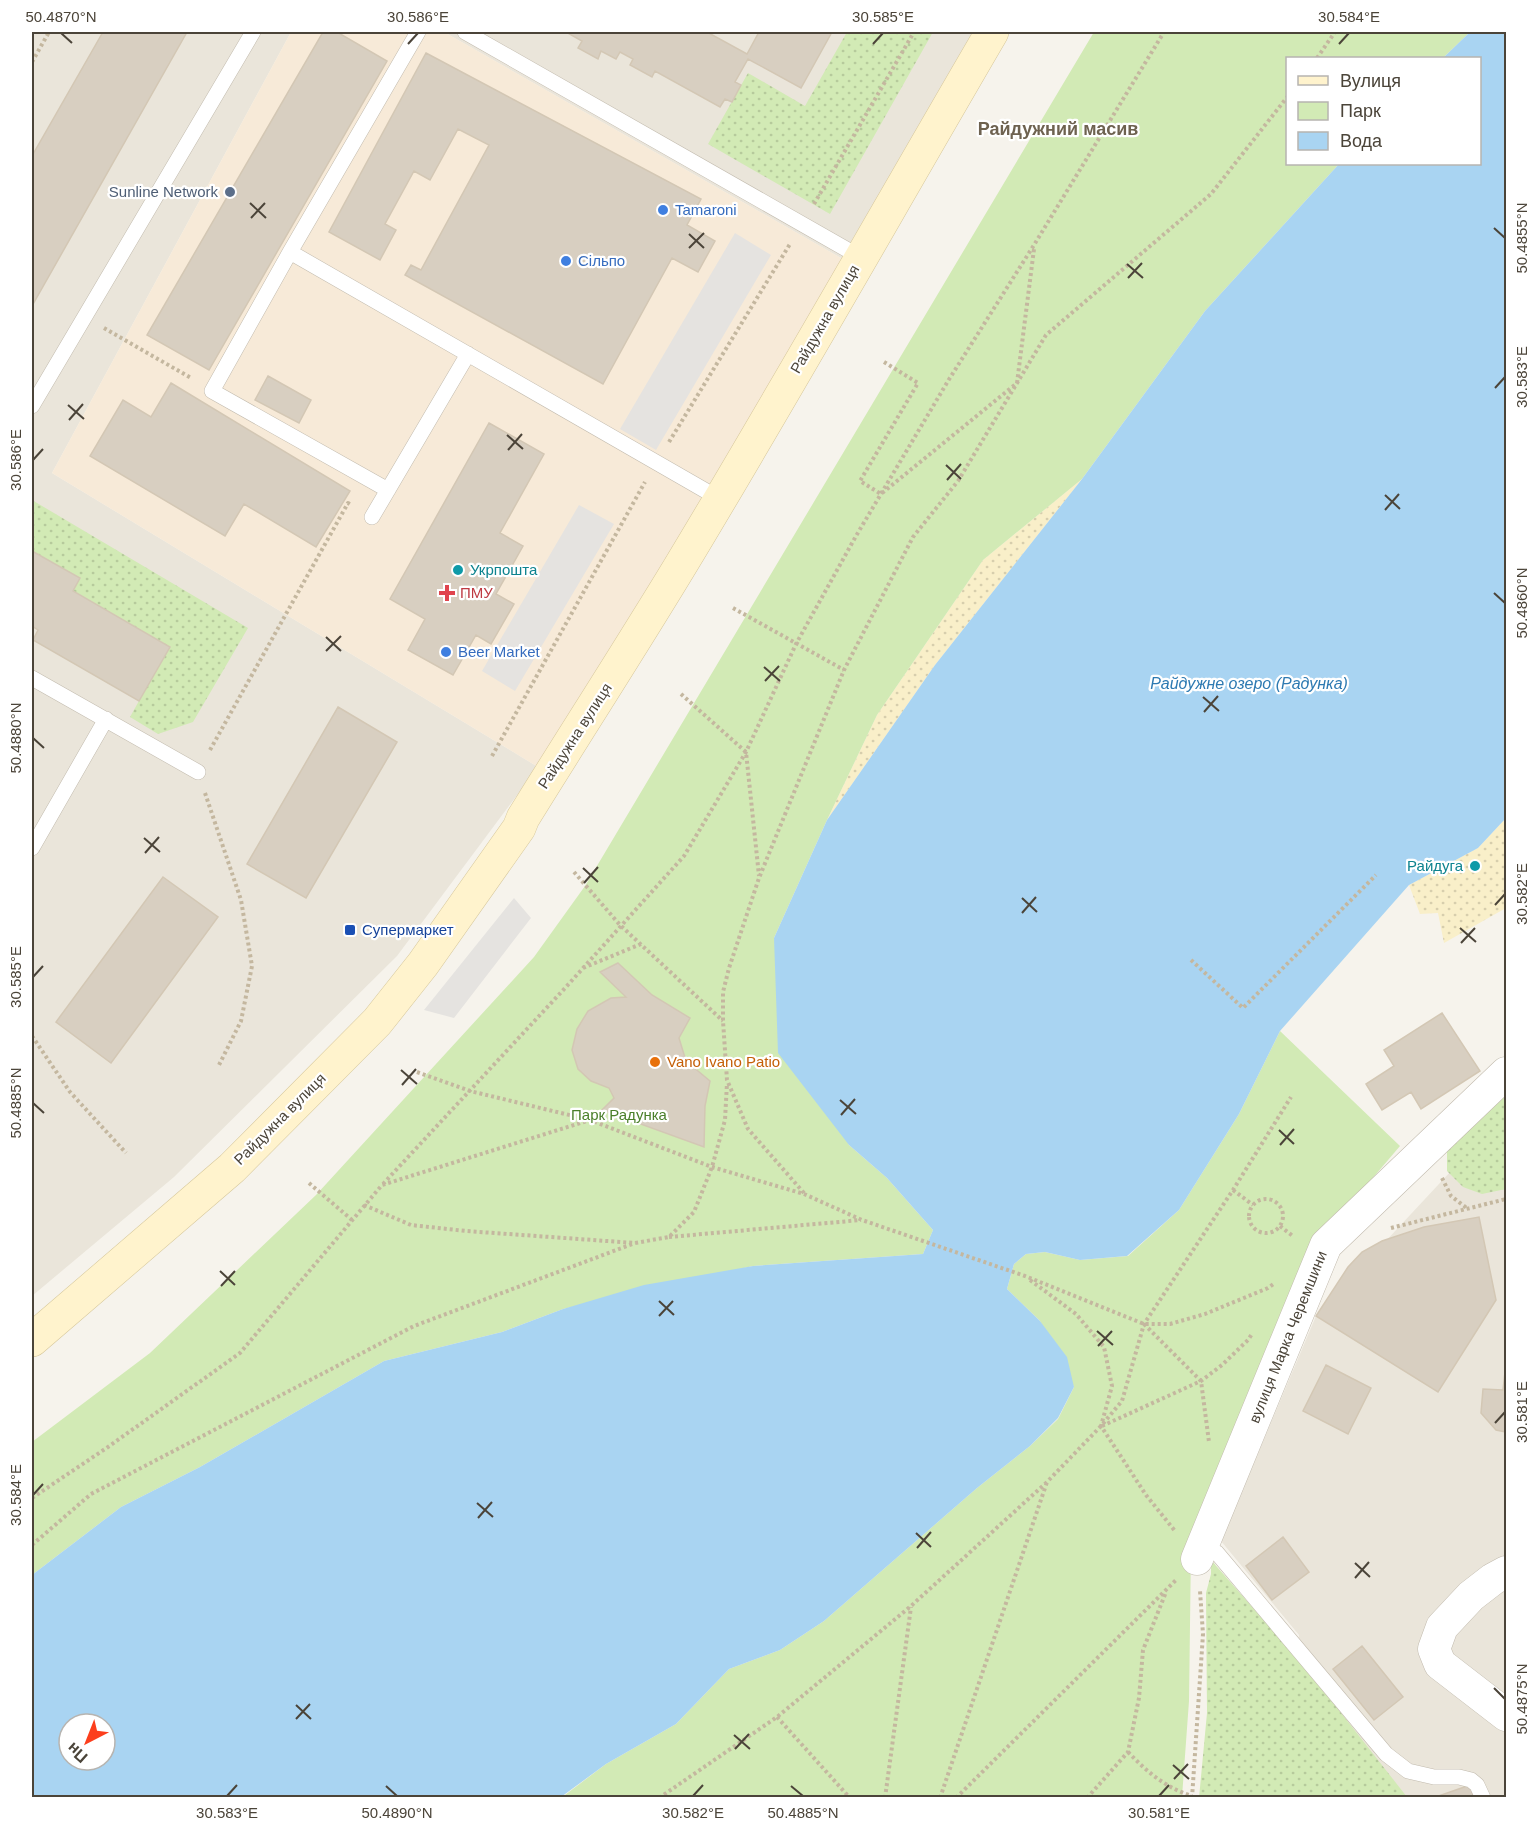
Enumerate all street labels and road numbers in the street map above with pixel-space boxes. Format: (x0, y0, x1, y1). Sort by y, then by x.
street label: Райдужна вулиця (787, 262, 862, 376)
street label: Райдужна вулиця (534, 680, 615, 792)
street label: Райдужна вулиця (230, 1069, 329, 1168)
street label: вулиця Марка Черемшини (1245, 1248, 1330, 1425)

